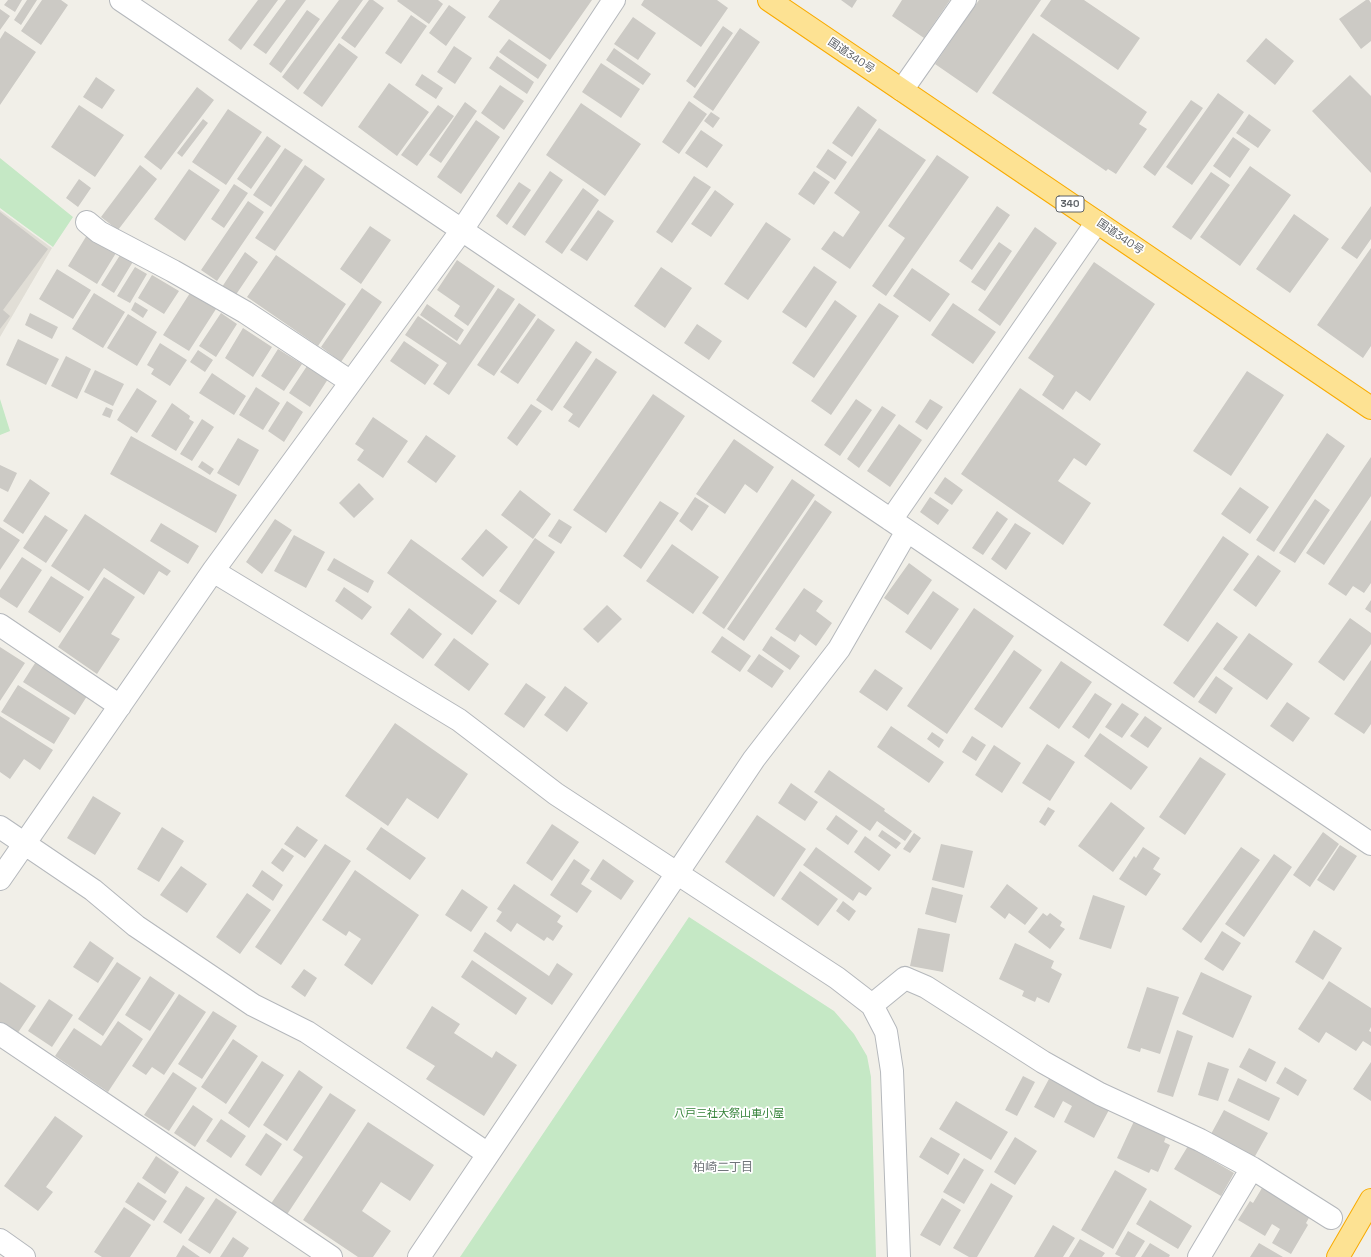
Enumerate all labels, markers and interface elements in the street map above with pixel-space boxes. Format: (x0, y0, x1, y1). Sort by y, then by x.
street label: 国道340号 (825, 36, 877, 76)
road number: 340 (1056, 196, 1084, 212)
street label: 国道340号 (1094, 217, 1146, 257)
park label: 八戸三社大祭山車小屋 (674, 1107, 784, 1121)
district label: 柏崎二丁目 (693, 1161, 753, 1175)

